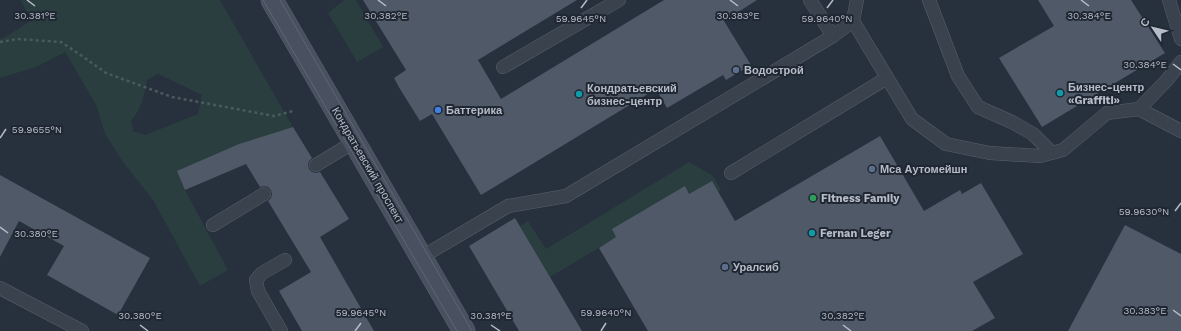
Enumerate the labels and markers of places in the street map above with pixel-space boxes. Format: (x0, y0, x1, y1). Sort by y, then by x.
place label: Водострой (744, 64, 804, 77)
marker: Водострой (731, 65, 741, 75)
place label: Бизнес-центр «Graffiti» (1068, 81, 1145, 107)
place label: Кондратьевский бизнес-центр (587, 82, 677, 108)
marker: Бизнес-центр «Graffiti» (1055, 88, 1065, 98)
marker: Кондратьевский бизнес-центр (574, 89, 584, 99)
place label: Баттерика (446, 104, 503, 117)
marker: Баттерика (433, 105, 443, 115)
place label: Мса Аутомейшн (880, 163, 967, 176)
marker: Мса Аутомейшн (867, 164, 877, 174)
place label: Fitness Family (821, 192, 900, 205)
marker: Fitness Family (808, 193, 818, 203)
place label: Fernan Leger (820, 227, 891, 240)
marker: Fernan Leger (807, 228, 817, 238)
place label: Уралсиб (733, 261, 779, 274)
marker: Уралсиб (720, 262, 730, 272)

